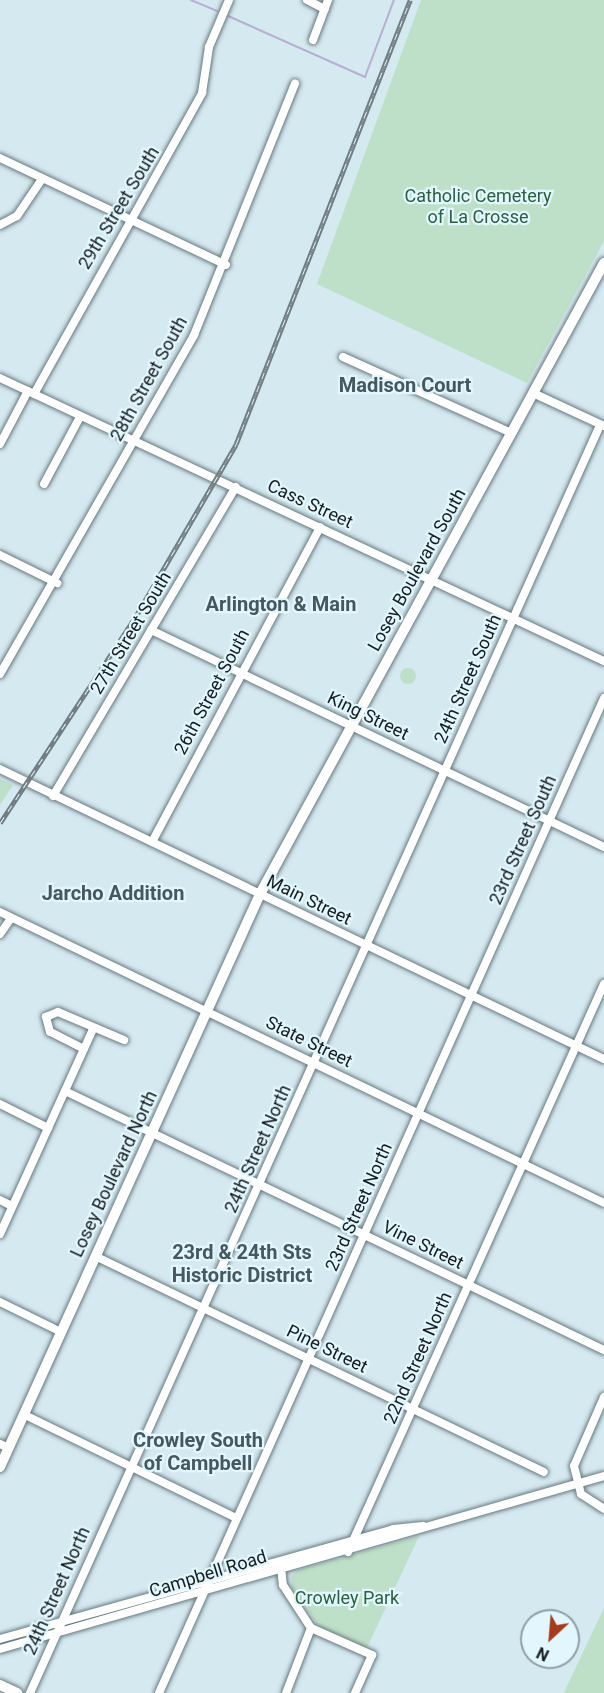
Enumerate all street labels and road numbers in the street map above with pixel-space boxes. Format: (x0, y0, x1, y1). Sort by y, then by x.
street label: 29th Street South (74, 143, 164, 273)
street label: 28th Street South (106, 313, 192, 445)
street label: Cass Street (264, 475, 356, 533)
street label: Losey Boulevard South (363, 485, 471, 655)
street label: 27th Street South (86, 568, 176, 698)
street label: 24th Street South (430, 611, 506, 747)
street label: 26th Street South (170, 626, 254, 758)
street label: King Street (324, 687, 412, 745)
street label: 23rd Street South (485, 772, 561, 908)
street label: Main Street (263, 870, 355, 930)
street label: State Street (262, 1012, 356, 1072)
street label: 24th Street North (220, 1082, 296, 1216)
street label: Losey Boulevard North (66, 1087, 162, 1261)
street label: 23rd Street North (321, 1139, 397, 1275)
street label: Vine Street (379, 1216, 467, 1274)
street label: 22nd Street North (379, 1289, 457, 1427)
street label: Pine Street (283, 1320, 371, 1378)
street label: 24th Street North (19, 1524, 95, 1658)
street label: Campbell Road (147, 1546, 269, 1602)

